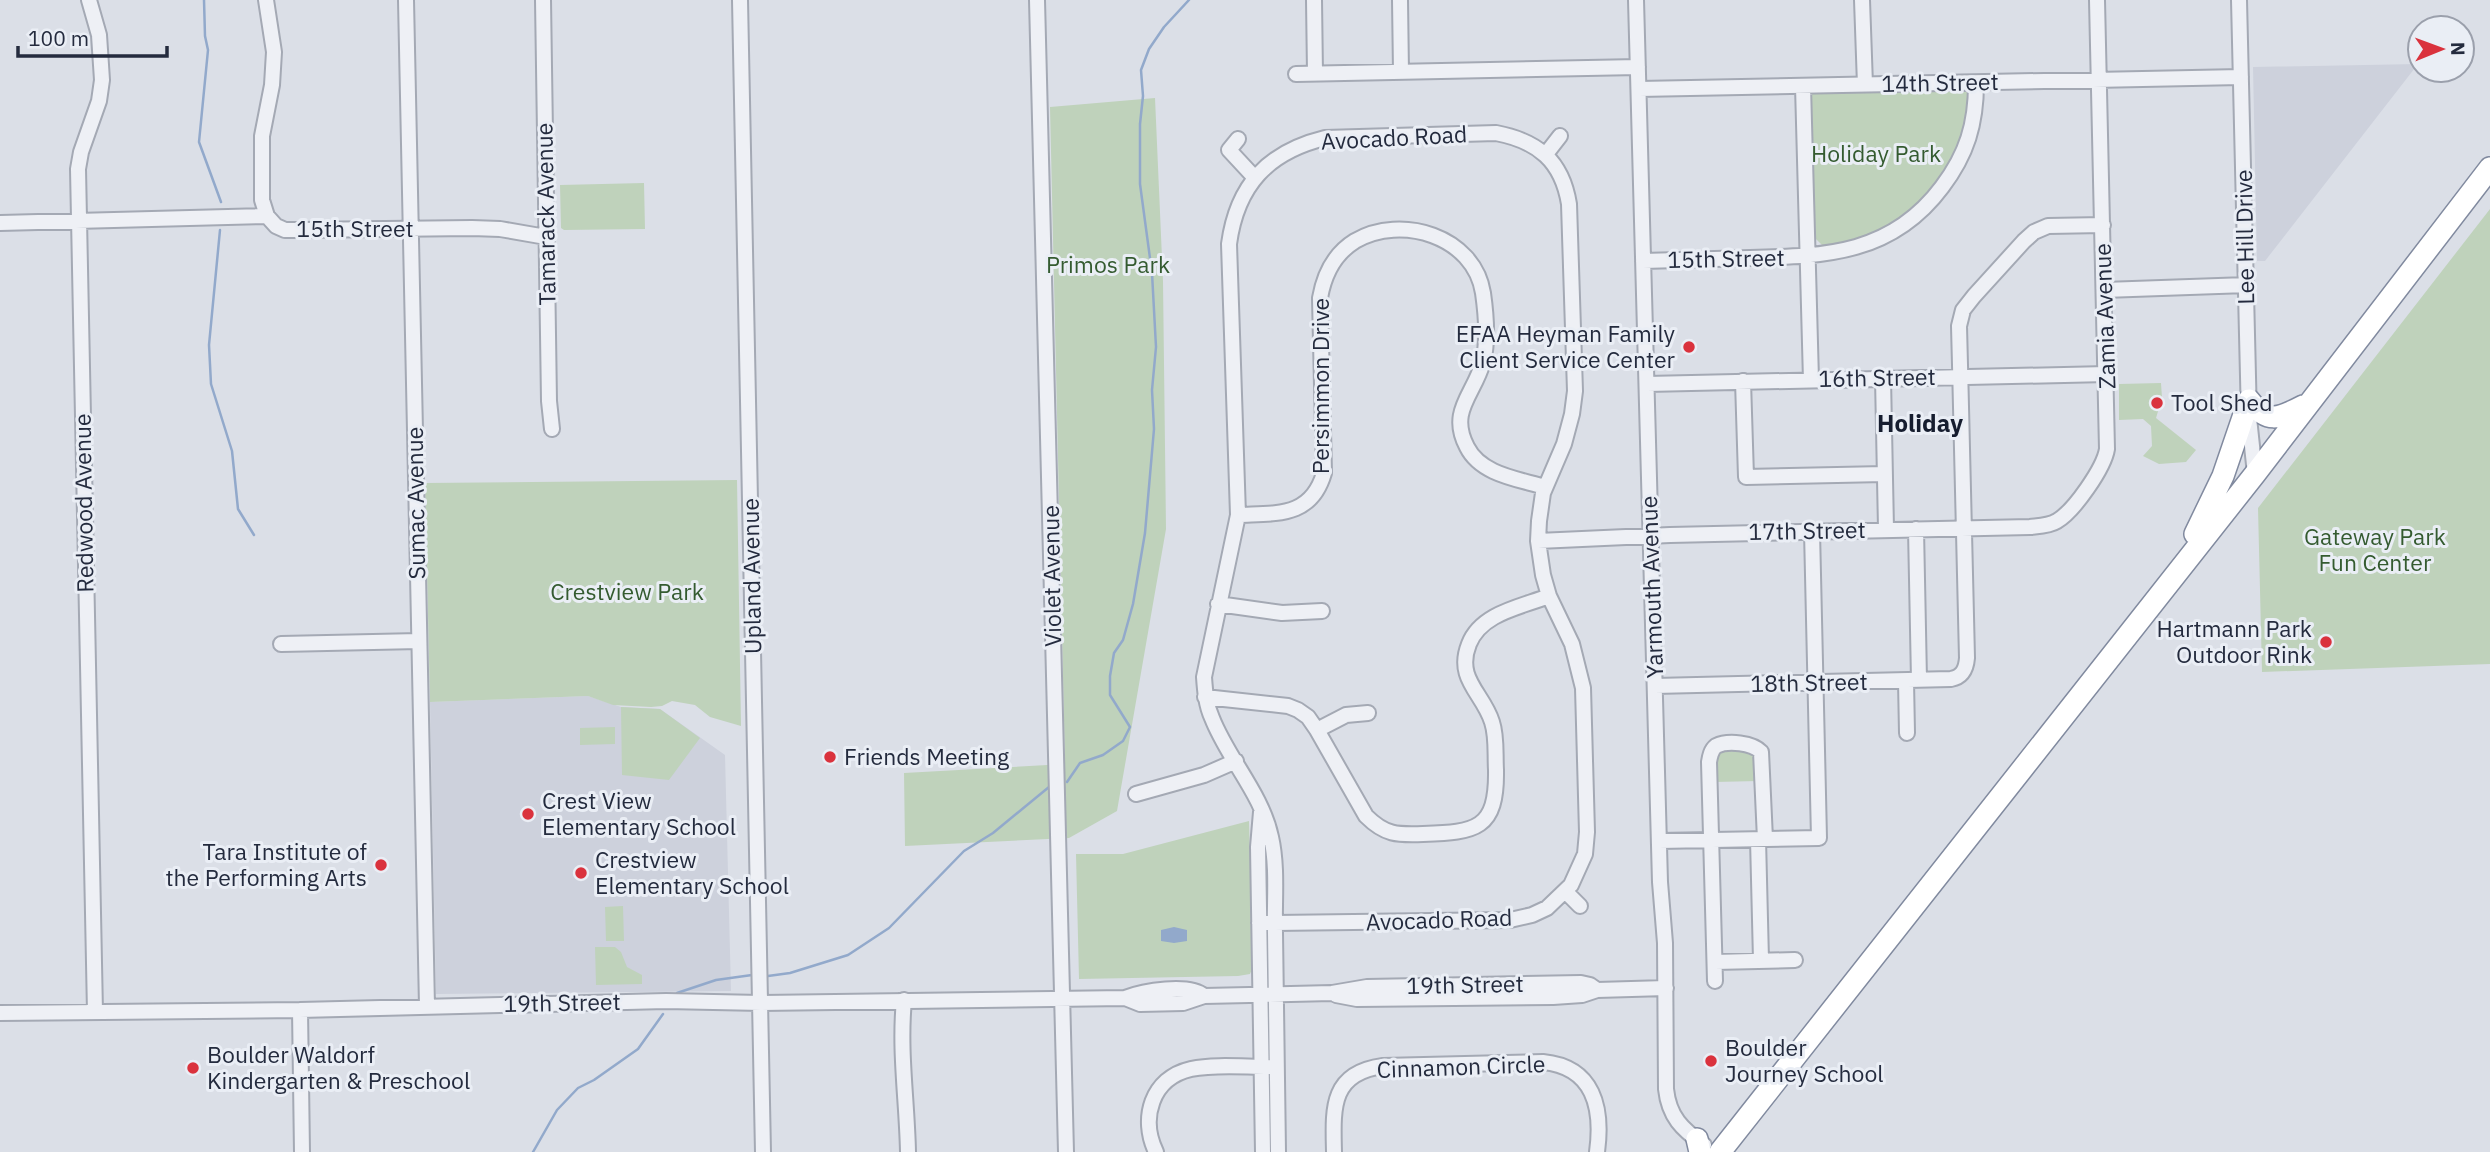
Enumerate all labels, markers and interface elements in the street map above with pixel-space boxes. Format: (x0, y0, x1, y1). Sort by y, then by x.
scale bar (18, 14, 166, 58)
north arrow (2406, 14, 2476, 84)
text: 100 m (28, 24, 89, 52)
text: N (2446, 42, 2470, 56)
street label: 14th Street (1881, 66, 1999, 98)
street label: Avocado Road (1320, 118, 1468, 156)
street label: Tamarack Avenue (528, 122, 562, 306)
park label: Holiday Park (1811, 138, 1941, 168)
street label: Lee Hill Drive (2228, 169, 2260, 305)
street label: 15th Street (296, 213, 414, 243)
street label: 15th Street (1667, 242, 1785, 274)
street label: Zamia Avenue (2086, 243, 2122, 389)
park label: Primos Park (1046, 249, 1170, 279)
street label: Persimmon Drive (1305, 298, 1335, 474)
place label: EFAA Heyman Family Client Service Center (1456, 318, 1676, 374)
marker: EFAA Heyman Family Client Service Center (1681, 339, 1697, 355)
street label: 16th Street (1818, 361, 1936, 393)
place label: Tool Shed (2171, 387, 2273, 417)
marker: Tool Shed (2149, 395, 2165, 411)
district label: Holiday (1877, 407, 1963, 439)
street label: Redwood Avenue (66, 413, 100, 593)
street label: Sumac Avenue (399, 426, 431, 580)
street label: Yarmouth Avenue (1633, 495, 1669, 679)
street label: Upland Avenue (735, 498, 767, 654)
street label: Violet Avenue (1035, 505, 1067, 647)
street label: 17th Street (1748, 514, 1866, 546)
park label: Gateway Park Fun Center (2304, 521, 2446, 577)
park label: Crestview Park (550, 576, 704, 606)
place label: Hartmann Park Outdoor Rink (2156, 613, 2312, 669)
marker: Hartmann Park Outdoor Rink (2318, 634, 2334, 650)
street label: 18th Street (1750, 666, 1868, 698)
place label: Friends Meeting (844, 741, 1009, 771)
marker: Friends Meeting (822, 749, 838, 765)
place label: Crest View Elementary School (542, 785, 736, 841)
marker: Crest View Elementary School (520, 806, 536, 822)
place label: Tara Institute of the Performing Arts (165, 836, 367, 892)
place label: Crestview Elementary School (595, 844, 789, 900)
marker: Tara Institute of the Performing Arts (373, 857, 389, 873)
marker: Crestview Elementary School (573, 865, 589, 881)
street label: Avocado Road (1365, 901, 1513, 937)
street label: 19th Street (1406, 968, 1524, 1000)
street label: 19th Street (503, 986, 621, 1018)
place label: Boulder Journey School (1725, 1032, 1884, 1088)
place label: Boulder Waldorf Kindergarten & Preschool (207, 1039, 470, 1095)
street label: Cinnamon Circle (1376, 1048, 1546, 1084)
marker: Boulder Journey School (1703, 1053, 1719, 1069)
marker: Boulder Waldorf Kindergarten & Preschool (185, 1060, 201, 1076)

